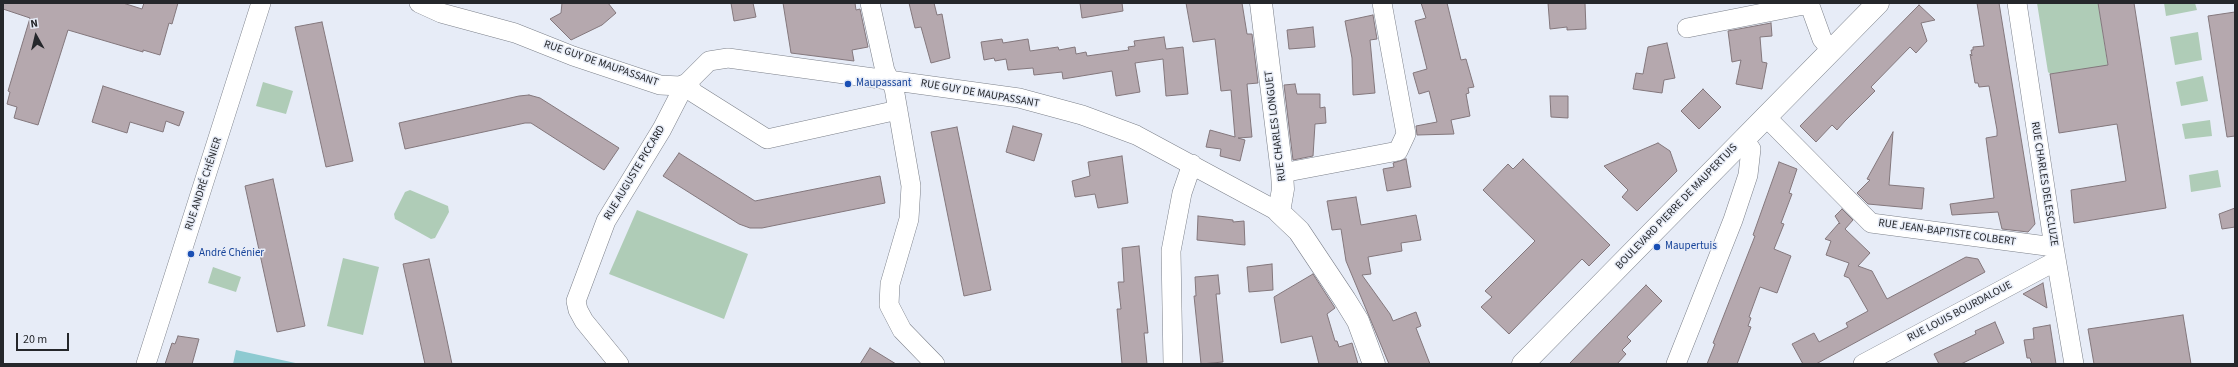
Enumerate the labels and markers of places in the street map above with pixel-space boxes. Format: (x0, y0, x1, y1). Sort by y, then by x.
place label: Maupassant (856, 77, 912, 91)
marker: Maupassant (843, 79, 853, 89)
place label: Maupertuis (1665, 240, 1717, 254)
marker: Maupertuis (1652, 242, 1662, 252)
place label: André Chénier (199, 247, 264, 261)
marker: André Chénier (186, 249, 196, 259)

